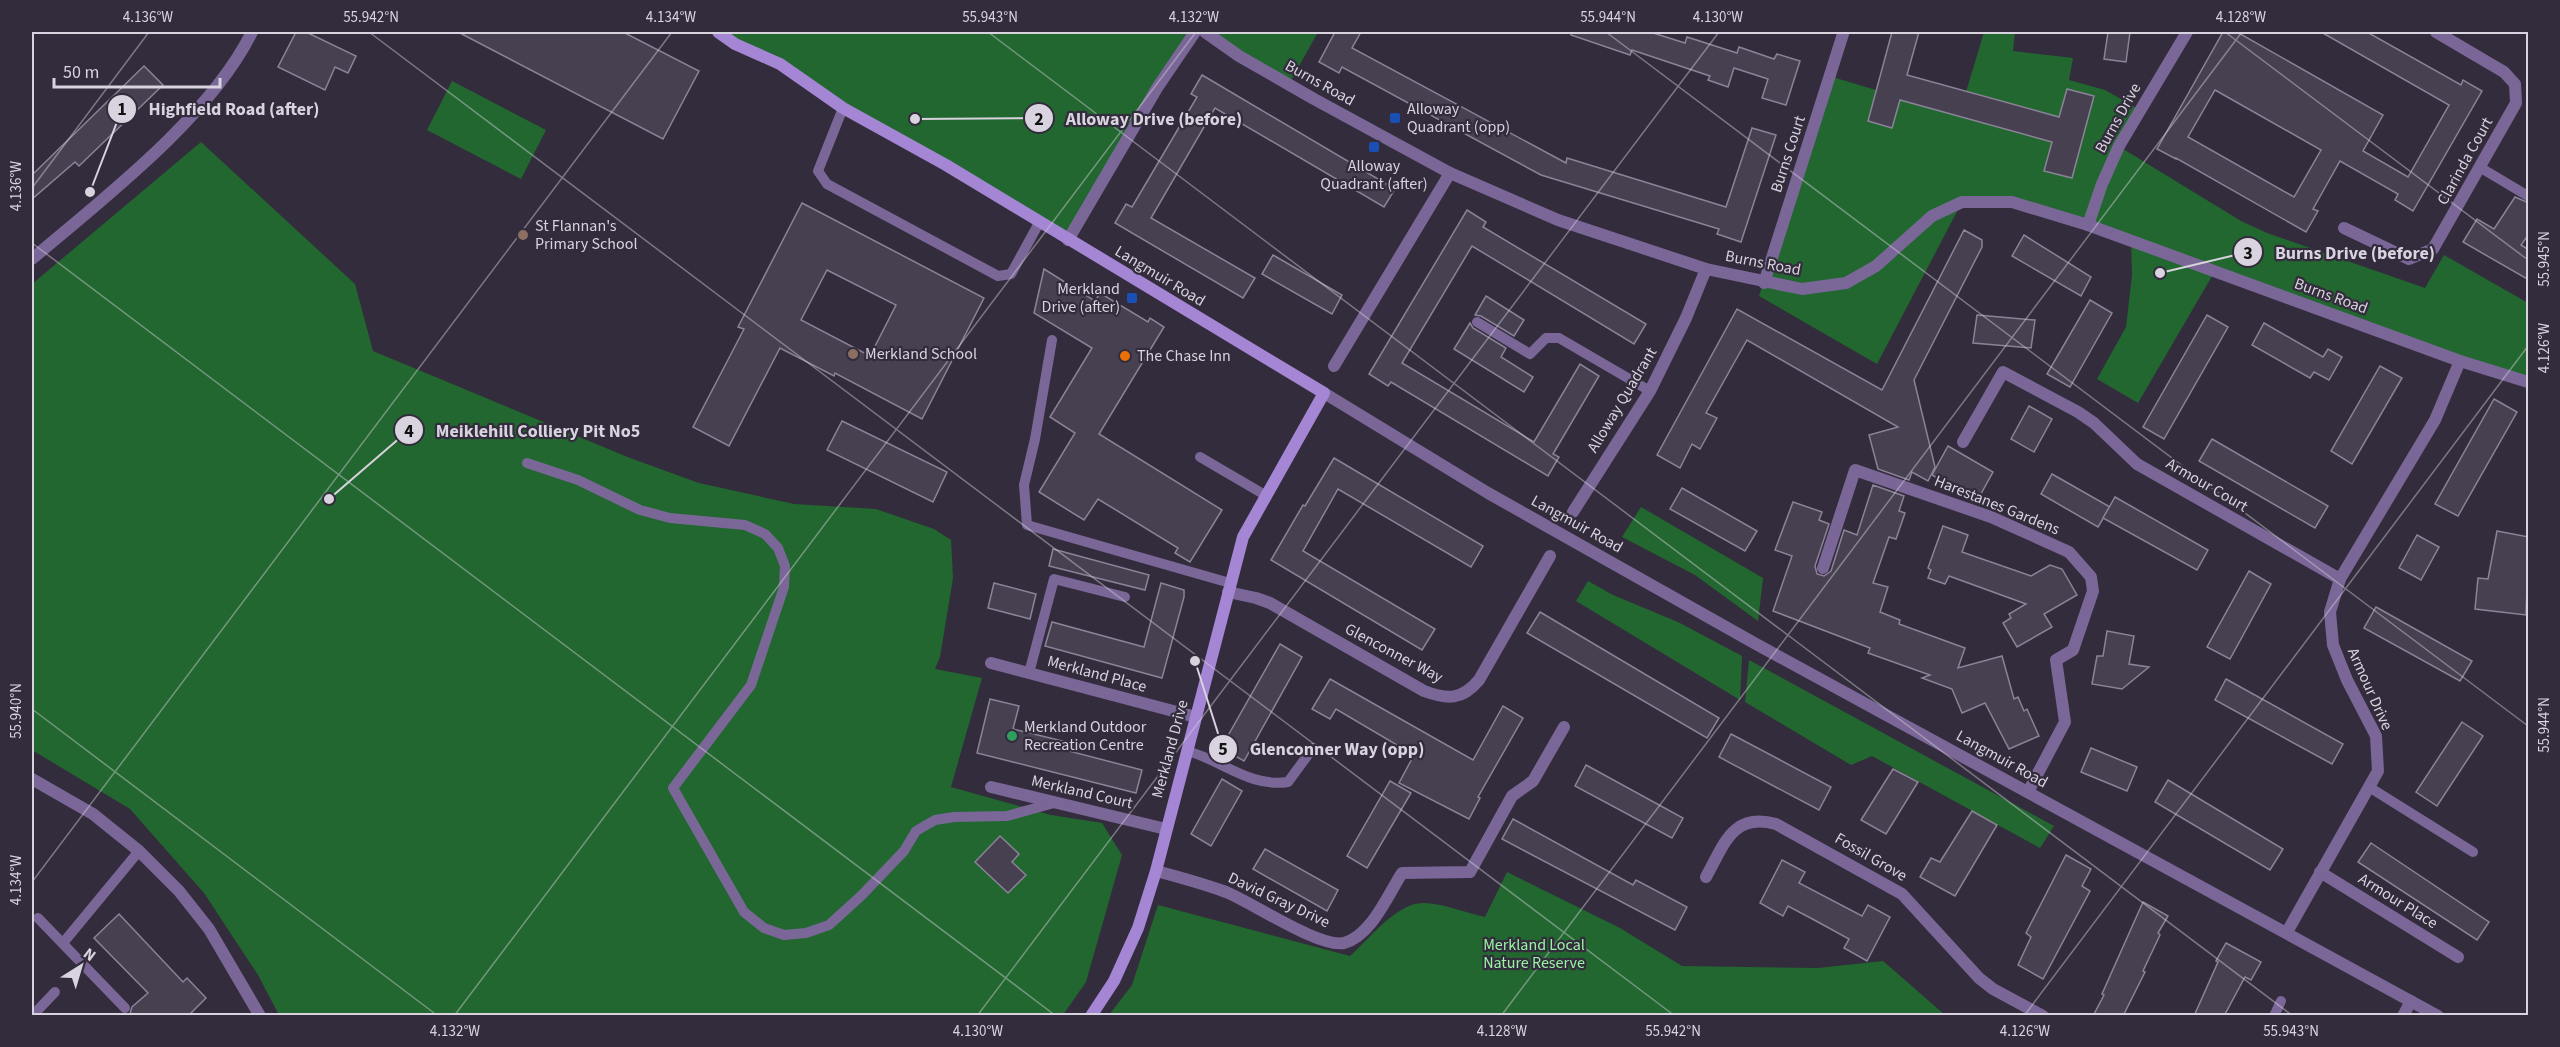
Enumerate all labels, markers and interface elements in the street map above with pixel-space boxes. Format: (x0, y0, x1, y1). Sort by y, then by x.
text: 4.136°W (123, 7, 173, 28)
text: 55.942°N (343, 7, 399, 28)
text: 4.134°W (646, 7, 696, 28)
text: 55.943°N (962, 7, 1018, 28)
text: 4.132°W (1169, 7, 1219, 28)
text: 55.944°N (1580, 7, 1636, 28)
text: 4.130°W (1693, 7, 1743, 28)
text: 4.128°W (2216, 7, 2266, 28)
scale bar (54, 51, 220, 89)
street label: Burns Road (1281, 55, 1359, 111)
text: 50 m (63, 60, 99, 85)
street label: Burns Drive (2090, 79, 2146, 157)
callout: Highfield Road (after) (107, 91, 332, 127)
text: 1 (117, 97, 127, 122)
text: Highfield Road (after) (149, 97, 319, 122)
place label: Alloway Quadrant (opp) (1407, 98, 1510, 138)
callout: Alloway Drive (before) (1024, 100, 1255, 136)
text: 2 (1034, 107, 1044, 132)
text: Alloway Drive (before) (1065, 107, 1242, 132)
marker: Alloway Quadrant (opp) (1388, 111, 1402, 125)
street label: Burns Court (1765, 112, 1811, 195)
street label: Clarinda Court (2432, 113, 2498, 209)
marker: Alloway Quadrant (after) (1367, 140, 1381, 154)
place label: Alloway Quadrant (after) (1320, 155, 1428, 195)
text: 4.136°W (6, 161, 27, 211)
place label: St Flannan's Primary School (535, 215, 637, 255)
marker: St Flannan's Primary School (516, 228, 530, 242)
text: 55.945°N (2534, 231, 2555, 287)
callout: Burns Drive (before) (2233, 234, 2447, 270)
street label: Langmuir Road (1111, 240, 1209, 312)
text: 3 (2243, 241, 2253, 266)
text: Burns Drive (before) (2275, 241, 2435, 266)
street label: Burns Road (1723, 245, 1803, 281)
street label: Burns Road (2291, 273, 2371, 319)
place label: Merkland Drive (after) (1042, 278, 1120, 318)
marker: Merkland Drive (after) (1125, 291, 1139, 305)
text: 4.126°W (2534, 323, 2555, 373)
place label: Merkland School (865, 343, 977, 365)
street label: Alloway Quadrant (1582, 343, 1662, 457)
place label: The Chase Inn (1137, 345, 1231, 367)
marker: Merkland School (846, 347, 860, 361)
marker: The Chase Inn (1118, 349, 1132, 363)
callout: Meiklehill Colliery Pit No5 (394, 412, 652, 448)
text: 4 (404, 419, 414, 444)
text: Meiklehill Colliery Pit No5 (436, 419, 640, 444)
street label: Armour Court (2162, 453, 2252, 518)
street label: Harestanes Gardens (1931, 470, 2063, 540)
street label: Langmuir Road (1527, 490, 1627, 558)
street label: Glenconner Way (1341, 618, 1447, 688)
street label: Armour Drive (2342, 644, 2398, 734)
street label: Merkland Place (1045, 650, 1149, 698)
text: 55.940°N (6, 683, 27, 739)
street label: Merkland Drive (1146, 697, 1194, 800)
text: 55.944°N (2534, 697, 2555, 753)
place label: Merkland Outdoor Recreation Centre (1024, 716, 1147, 756)
street label: Langmuir Road (1952, 725, 2052, 793)
marker: Merkland Outdoor Recreation Centre (1005, 729, 1019, 743)
callout: Glenconner Way (opp) (1208, 731, 1437, 767)
text: 5 (1218, 737, 1228, 762)
text: Glenconner Way (opp) (1250, 737, 1424, 762)
street label: Merkland Court (1029, 770, 1135, 814)
street label: Fossil Grove (1831, 827, 1911, 887)
text: 4.134°W (6, 855, 27, 905)
street label: David Gray Drive (1225, 867, 1333, 933)
street label: Armour Place (2354, 868, 2442, 934)
park label: Merkland Local Nature Reserve (1483, 934, 1585, 974)
north arrow (51, 936, 111, 996)
text: N (79, 943, 100, 967)
text: 4.132°W (430, 1021, 480, 1042)
text: 4.130°W (953, 1021, 1003, 1042)
text: 4.128°W (1477, 1021, 1527, 1042)
text: 55.942°N (1645, 1021, 1701, 1042)
text: 4.126°W (2000, 1021, 2050, 1042)
text: 55.943°N (2263, 1021, 2319, 1042)

